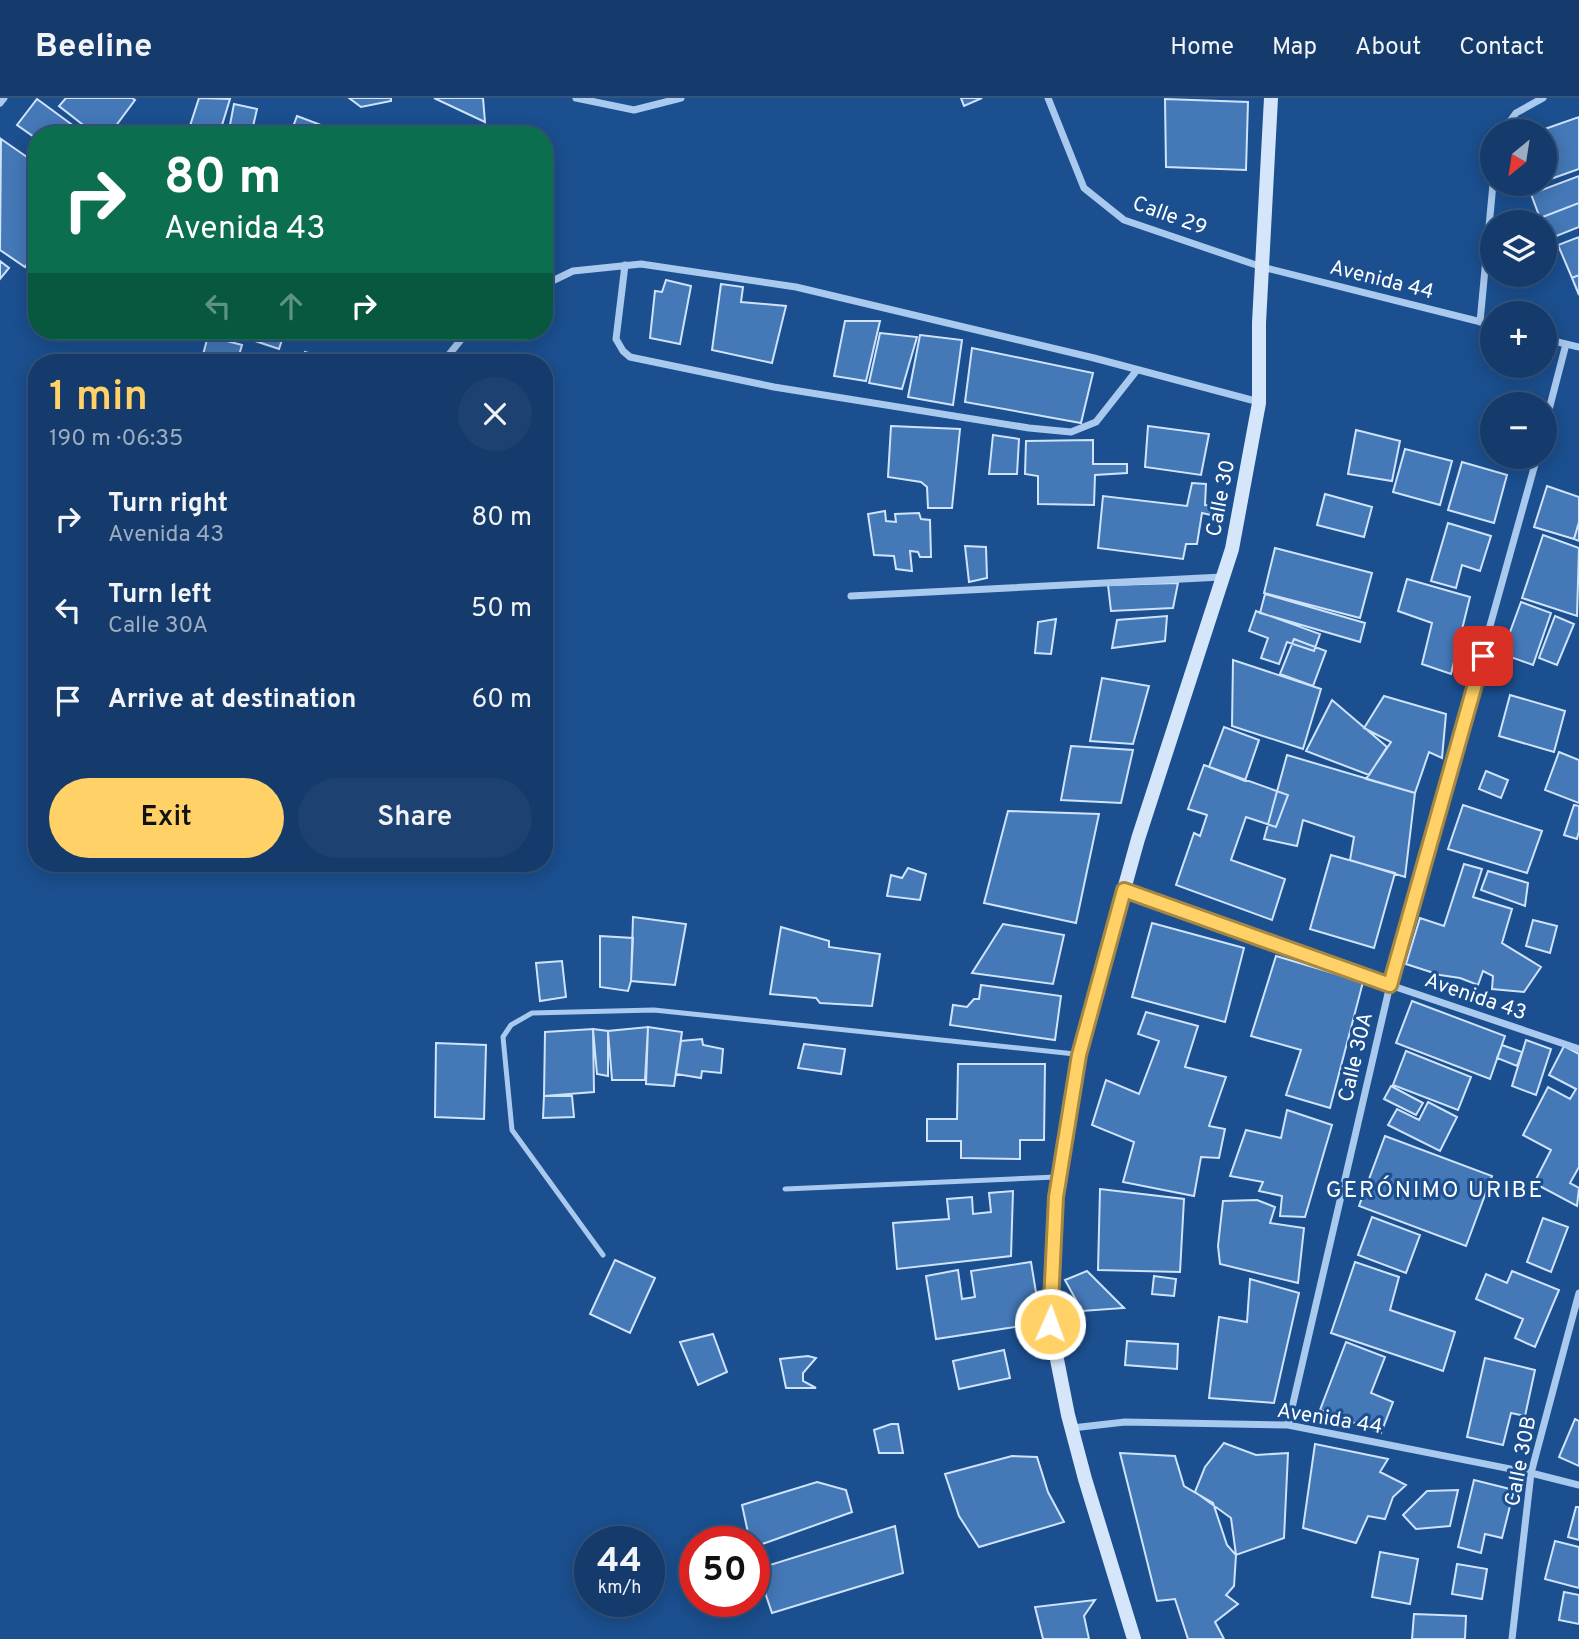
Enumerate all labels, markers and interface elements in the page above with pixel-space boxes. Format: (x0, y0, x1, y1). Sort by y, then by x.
text: Beeline (35, 27, 152, 69)
text: Home (1170, 33, 1234, 63)
text: Map (1272, 33, 1317, 63)
text: About (1355, 33, 1421, 63)
text: Contact (1459, 33, 1544, 63)
north arrow (1480, 119, 1558, 196)
map controls (1480, 119, 1557, 469)
text: 80 m (164, 149, 281, 211)
icon: right (49, 154, 140, 245)
street label: Calle 29 (1129, 191, 1210, 242)
text: Avenida 43 (164, 210, 326, 250)
button: layers (1480, 210, 1557, 287)
street label: Avenida 44 (1327, 254, 1437, 306)
icon: left (199, 287, 237, 325)
icon: ahead (272, 287, 310, 325)
icon: right (345, 287, 383, 325)
button: + (1480, 301, 1557, 378)
text: 1 min (49, 372, 148, 425)
button: close (458, 377, 532, 451)
button: − (1480, 392, 1557, 469)
text: 190 m · 06:35 (49, 425, 183, 454)
street label: Calle 30 (1201, 458, 1242, 539)
text: Turn right (108, 488, 228, 521)
icon: right (49, 500, 87, 538)
text: 80 m (472, 502, 532, 535)
text: Avenida 43 (108, 521, 224, 550)
text: Turn left (108, 579, 212, 612)
icon: left (49, 591, 87, 629)
text: 50 m (471, 593, 532, 626)
text: Calle 30A (108, 612, 208, 641)
pin (1453, 626, 1513, 686)
icon: arrive (1464, 637, 1502, 675)
icon: arrive (49, 682, 87, 720)
text: Arrive at destination (108, 684, 356, 717)
text: 60 m (472, 684, 532, 717)
button: Exit (49, 778, 284, 858)
button: Share (298, 778, 532, 858)
street label: Avenida 43 (1421, 967, 1530, 1027)
street label: Calle 30A (1333, 1010, 1380, 1105)
district label: GERÓNIMO URIBE (1326, 1175, 1544, 1206)
position arrow (1013, 1287, 1087, 1361)
street label: Avenida 44 (1275, 1398, 1384, 1441)
street label: Calle 30B (1499, 1414, 1543, 1509)
speed limit sign: 50 (679, 1526, 770, 1617)
text: 44 (597, 1540, 642, 1584)
text: km/h (598, 1577, 641, 1600)

